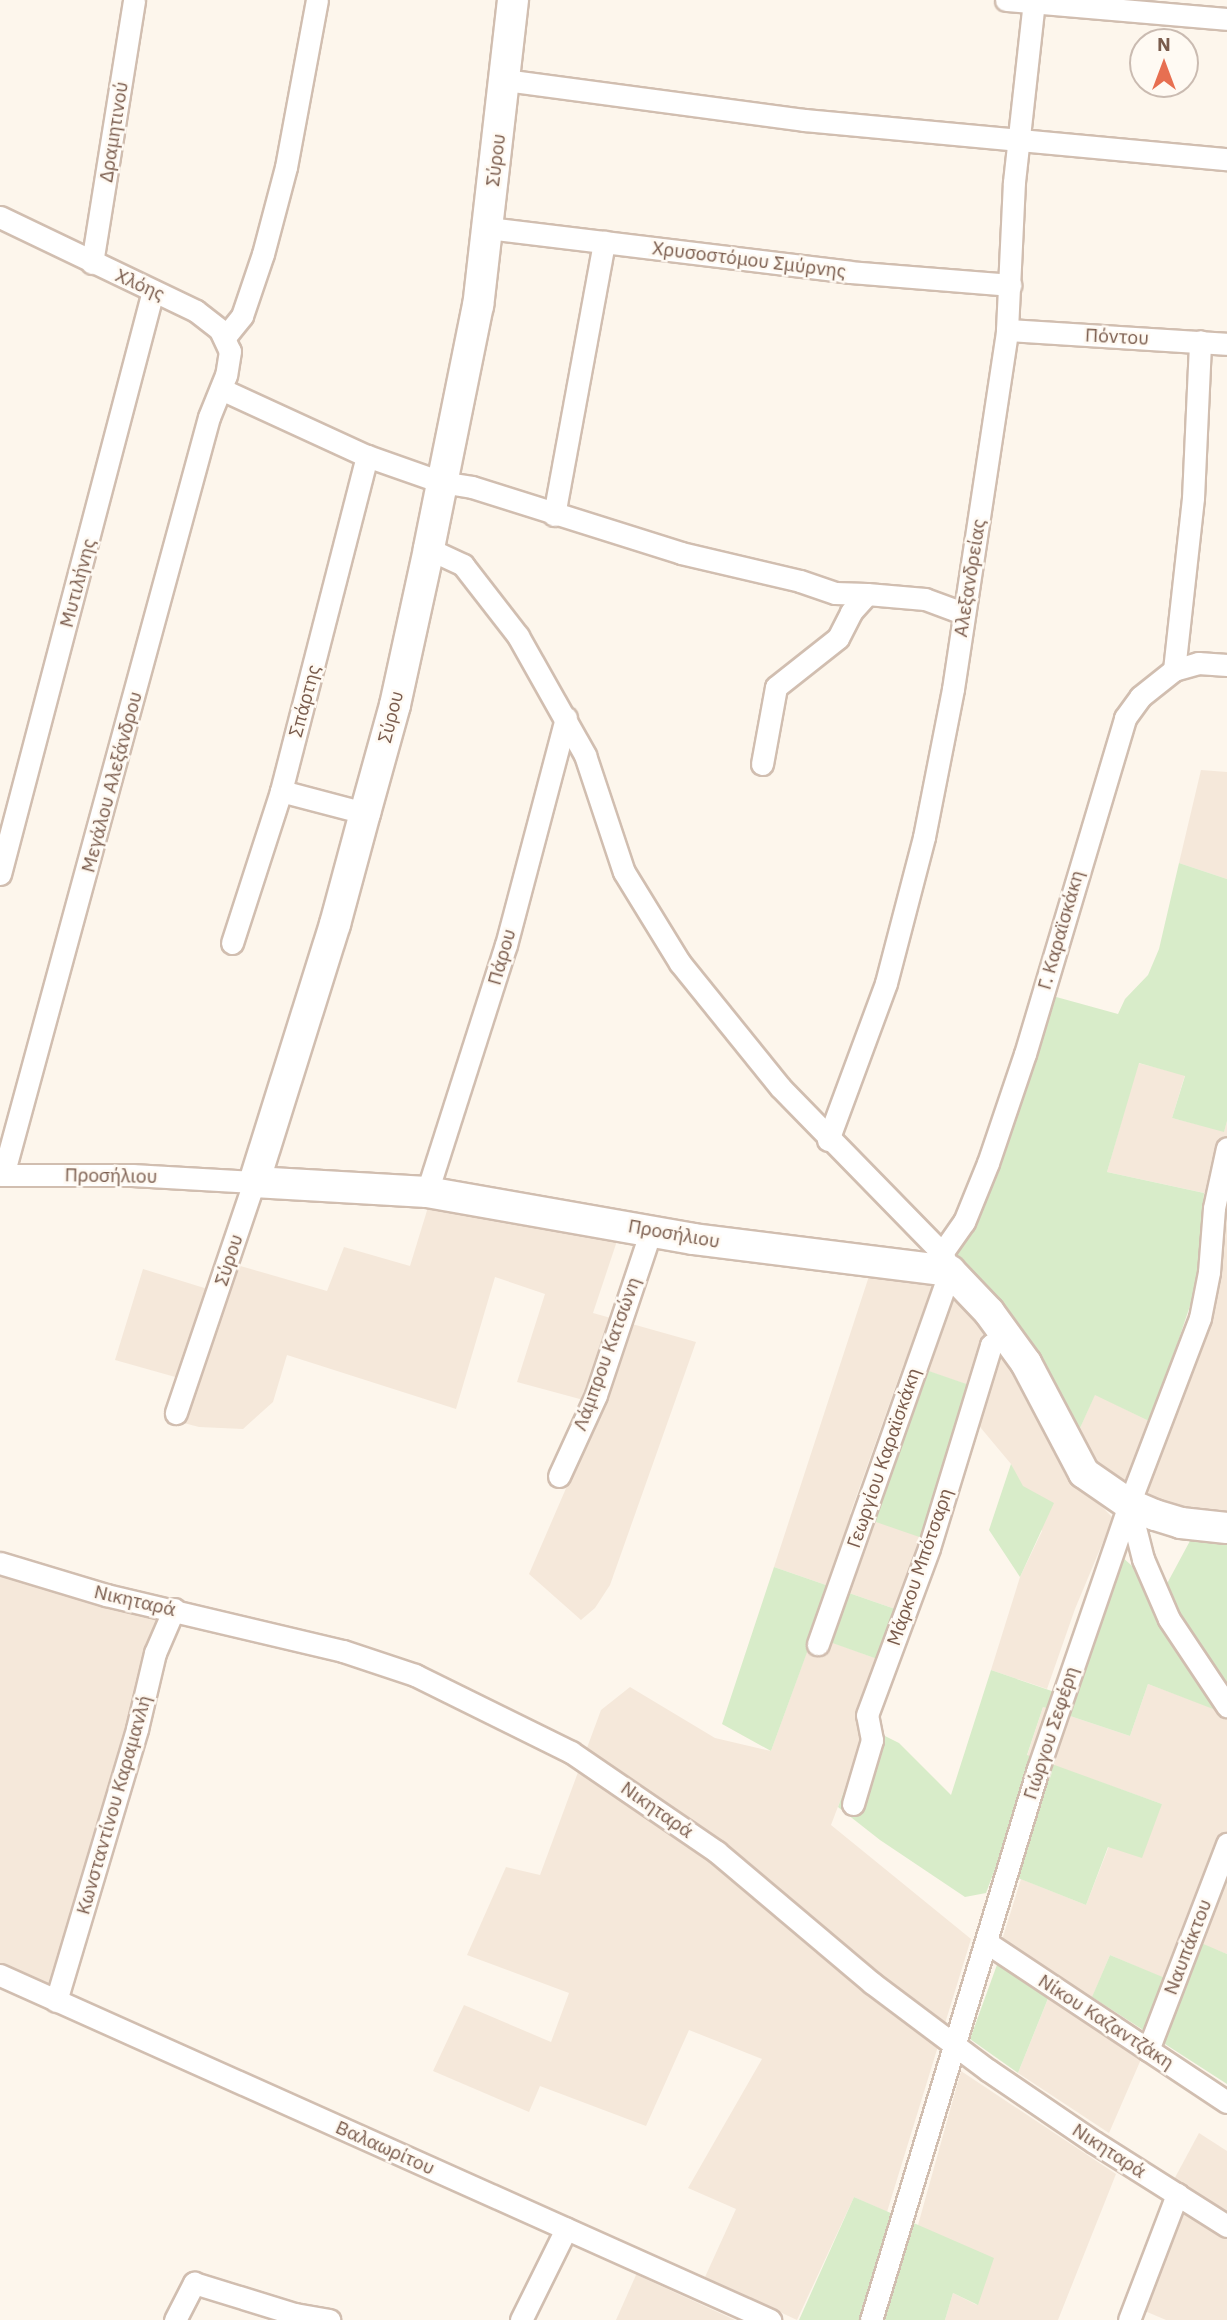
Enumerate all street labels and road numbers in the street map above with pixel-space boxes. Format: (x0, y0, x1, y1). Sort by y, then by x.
street label: Δραμητινού (95, 80, 133, 184)
street label: Σύρου (481, 132, 511, 188)
street label: Χρυσοστόμου Σμύρνης (651, 237, 847, 283)
street label: Χλόης (112, 264, 168, 306)
street label: Πόντου (1084, 324, 1150, 350)
street label: Αλεξανδρείας (949, 517, 991, 639)
street label: Μυτιλήνης (55, 536, 101, 630)
street label: Σπάρτης (284, 662, 326, 740)
street label: Μεγάλου Αλεξάνδρου (77, 689, 147, 875)
street label: Σύρου (374, 689, 408, 745)
street label: Γ. Καραϊσκάκη (1033, 868, 1089, 992)
street label: Πάρου (483, 926, 521, 988)
street label: Προσήλιου (64, 1164, 158, 1188)
street label: Προσήλιου (626, 1215, 722, 1253)
street label: Σύρου (210, 1231, 248, 1289)
street label: Λάμπρου Κατσώνη (569, 1274, 645, 1434)
street label: Γεωργίου Καραϊσκάκη (842, 1365, 926, 1551)
street label: Μάρκου Μπότσαρη (882, 1485, 958, 1649)
street label: Νικηταρά (92, 1581, 178, 1621)
street label: Γιώργου Σεφέρη (1019, 1664, 1083, 1802)
street label: Κωνσταντίνου Καραμανλή (72, 1693, 156, 1917)
street label: Νικηταρά (616, 1777, 698, 1843)
street label: Ναυπάκτου (1159, 1896, 1217, 1998)
street label: Νίκου Καζαντζάκη (1034, 1970, 1178, 2074)
street label: Βαλαωρίτου (332, 2116, 438, 2180)
street label: Νικηταρά (1068, 2119, 1150, 2183)

